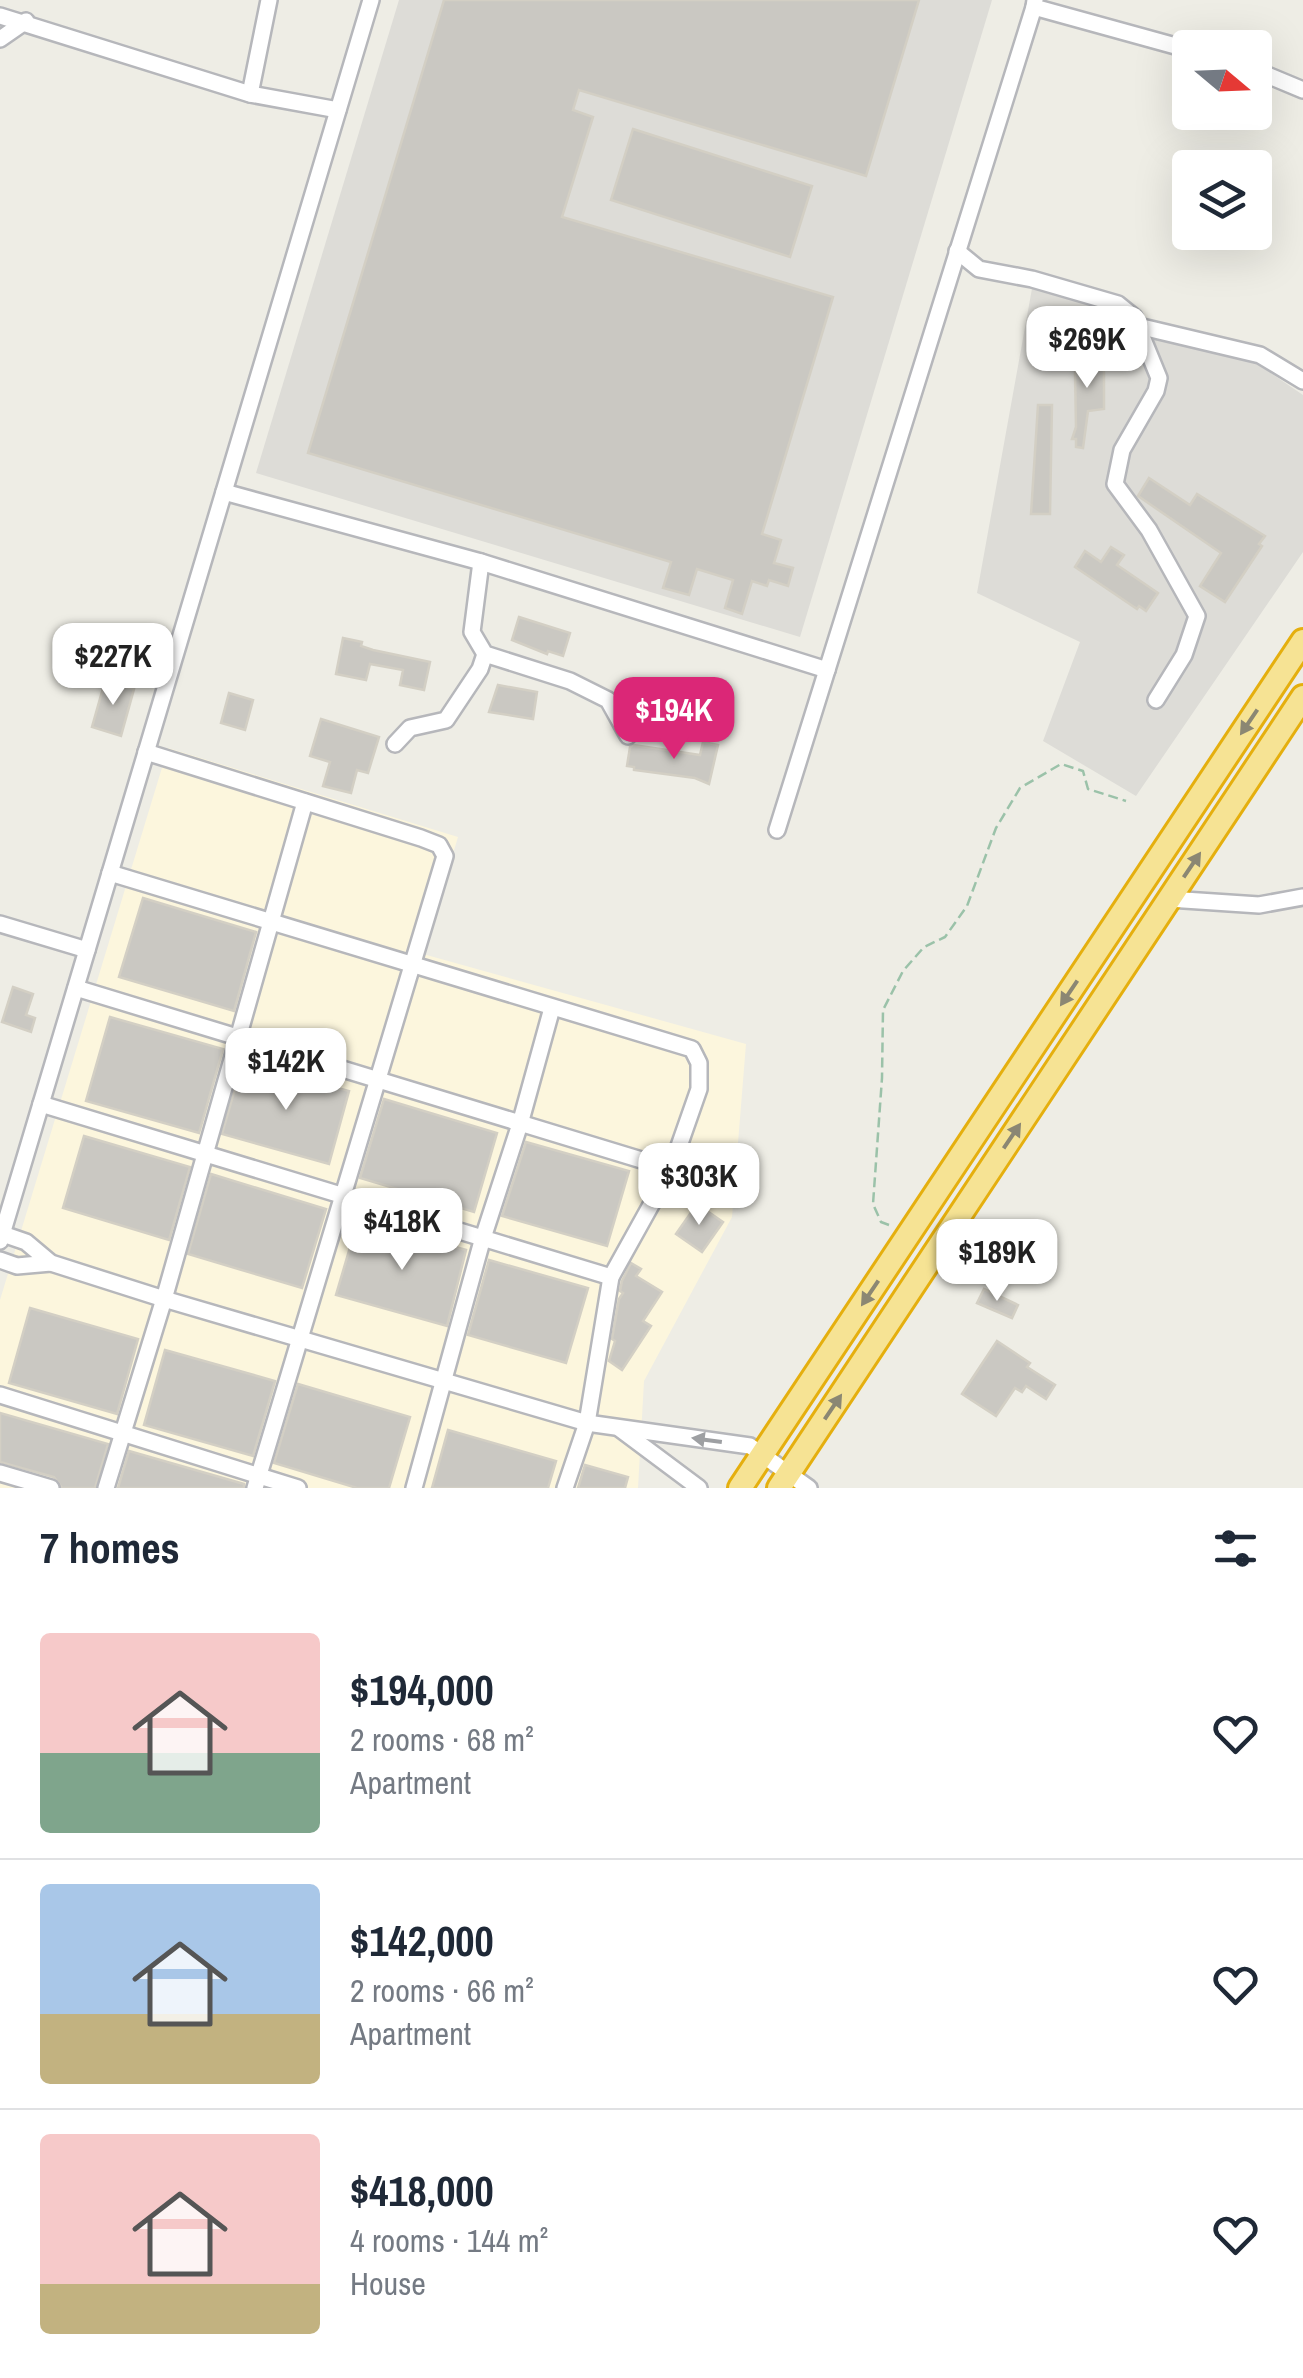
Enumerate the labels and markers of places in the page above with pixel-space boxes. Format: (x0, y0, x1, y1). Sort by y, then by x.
pin: $269K (1017, 306, 1157, 391)
pin: $227K (43, 623, 183, 708)
pin: $194K (604, 677, 744, 762)
pin: $142K (216, 1028, 356, 1113)
pin: $303K (629, 1143, 769, 1228)
pin: $418K (332, 1188, 472, 1273)
pin: $189K (927, 1219, 1067, 1304)

